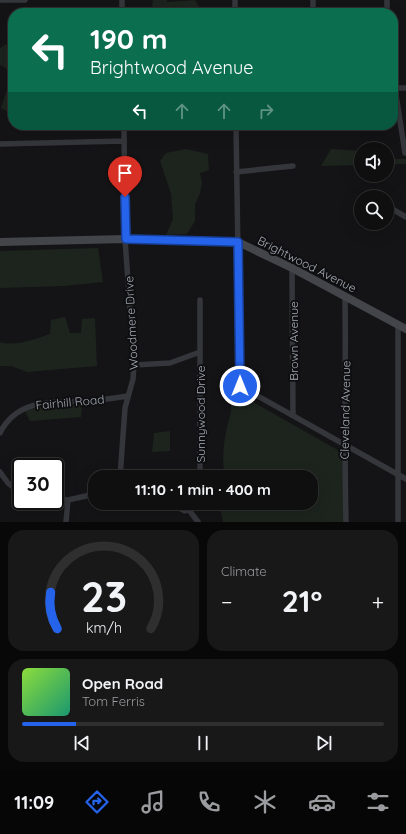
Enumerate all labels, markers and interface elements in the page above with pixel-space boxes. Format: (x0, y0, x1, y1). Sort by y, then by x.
text: 190 m (90, 21, 168, 56)
icon: left (24, 24, 76, 76)
text: Brightwood Avenue (90, 56, 253, 79)
icon: left (129, 100, 151, 122)
icon: ahead (171, 100, 193, 122)
icon: ahead (213, 100, 235, 122)
icon: right (255, 100, 277, 122)
map controls (354, 142, 394, 230)
button: sound (354, 142, 394, 182)
pin (108, 156, 142, 197)
icon: arrive (114, 162, 136, 184)
button: search (354, 190, 394, 230)
street label: Brightwood Avenue (255, 233, 359, 296)
street label: Woodmere Drive (121, 275, 141, 370)
street label: Brown Avenue (286, 301, 301, 381)
street label: Cleveland Avenue (337, 360, 353, 460)
street label: Sunnywood Drive (193, 365, 208, 463)
position arrow (219, 365, 261, 407)
street label: Fairhill Road (35, 392, 105, 412)
speed limit sign: 30 (12, 458, 64, 510)
text: 11:10 · 1 min · 400 m (135, 480, 271, 499)
text: Climate (221, 563, 267, 579)
text: 23 (80, 569, 127, 621)
text: 21° (282, 582, 322, 620)
text: − (221, 588, 232, 616)
text: + (372, 588, 384, 616)
text: km/h (85, 618, 122, 636)
text: Open Road (82, 674, 163, 693)
text: Tom Ferris (82, 693, 145, 709)
icon: previous (71, 732, 93, 754)
icon: pause (192, 732, 214, 754)
icon: next (313, 732, 335, 754)
icon: directions (83, 788, 111, 816)
icon: music (139, 788, 167, 816)
icon: phone (195, 788, 223, 816)
icon: climate (251, 788, 279, 816)
icon: car (308, 788, 336, 816)
icon: filters (364, 788, 392, 816)
text: 11:09 (14, 791, 54, 814)

